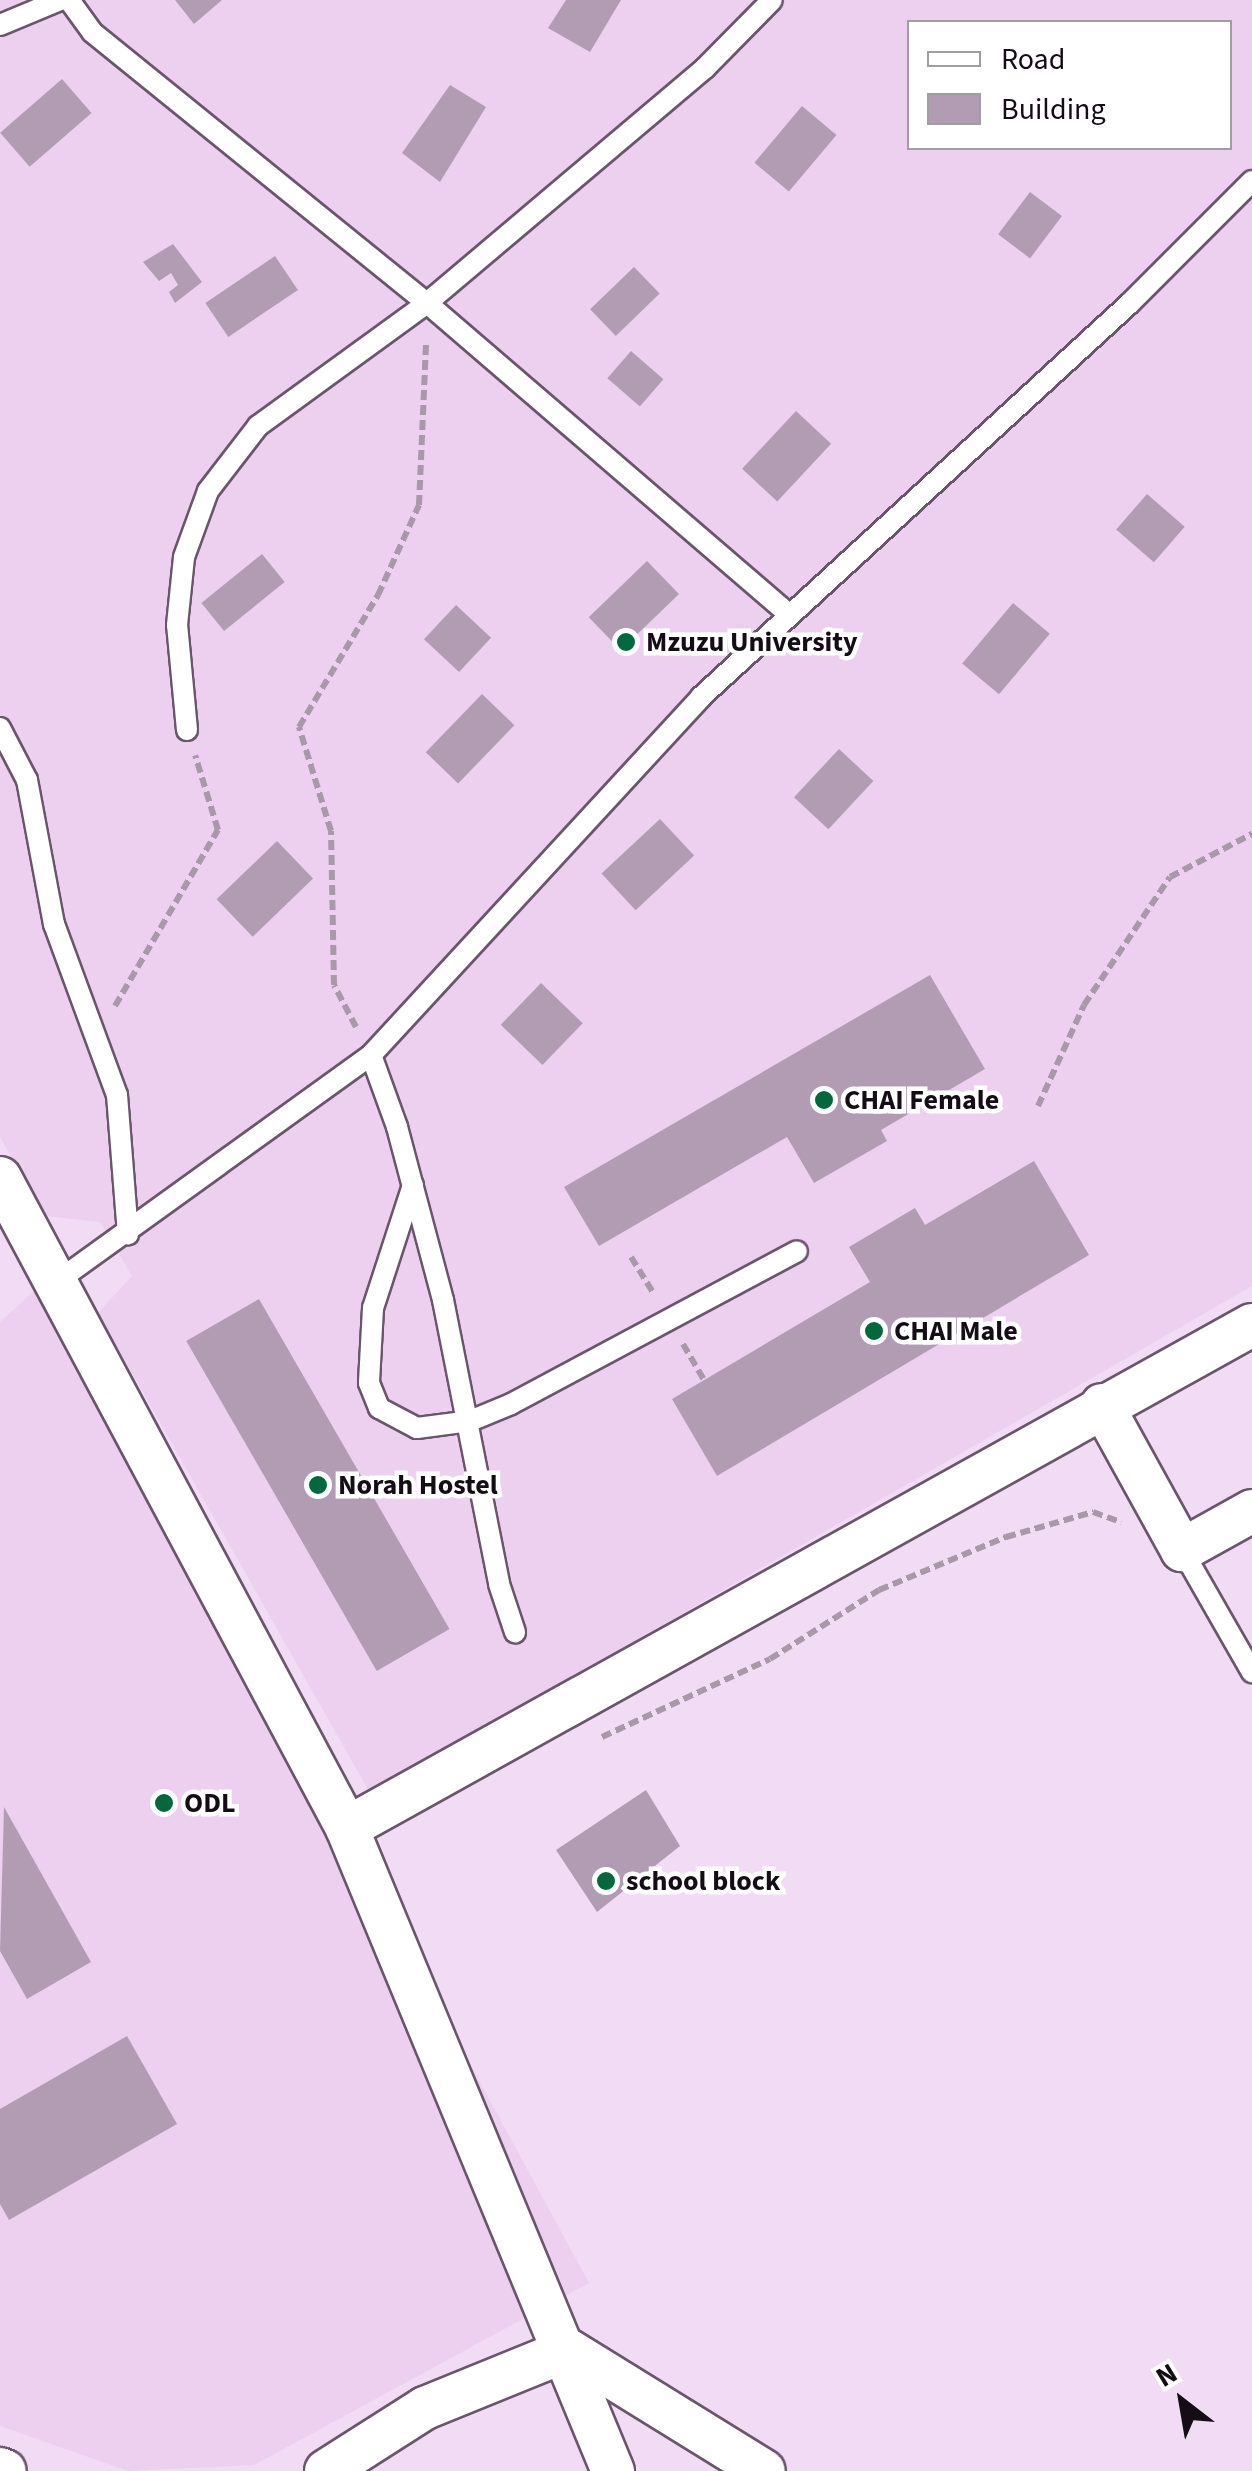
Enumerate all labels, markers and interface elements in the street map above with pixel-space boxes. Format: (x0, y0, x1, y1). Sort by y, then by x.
legend (907, 20, 1232, 150)
text: Road (1001, 38, 1065, 81)
text: Building (1001, 88, 1106, 131)
place label: Mzuzu University (646, 625, 858, 659)
marker: Mzuzu University (615, 631, 637, 653)
place label: CHAI Female (844, 1083, 999, 1117)
marker: CHAI Female (813, 1089, 835, 1111)
place label: CHAI Male (894, 1314, 1018, 1348)
marker: CHAI Male (863, 1320, 885, 1342)
place label: Norah Hostel (338, 1468, 498, 1502)
marker: Norah Hostel (307, 1474, 329, 1496)
place label: ODL (184, 1786, 235, 1820)
marker: ODL (153, 1792, 175, 1814)
place label: school block (626, 1864, 780, 1898)
marker: school block (595, 1870, 617, 1892)
north arrow (1132, 2351, 1232, 2451)
text: N (1148, 2353, 1185, 2397)

